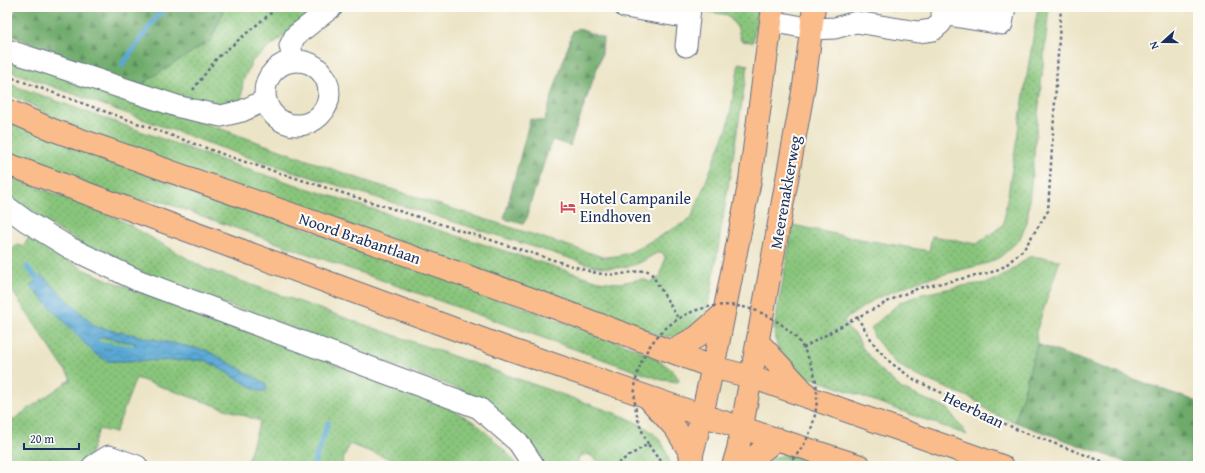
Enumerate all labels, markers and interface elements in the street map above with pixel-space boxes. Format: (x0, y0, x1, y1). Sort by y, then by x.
north arrow (1143, 22, 1183, 62)
text: N (1145, 39, 1162, 52)
street label: Meerenakkerweg (763, 133, 807, 251)
place label: Hotel Campanile Eindhoven (580, 186, 691, 228)
hotel icon: Hotel Campanile Eindhoven (559, 198, 577, 216)
street label: Noord Brabantlaan (296, 206, 424, 270)
street label: Heerbaan (940, 384, 1008, 434)
scale bar (24, 425, 79, 451)
text: 20 m (30, 430, 54, 447)

